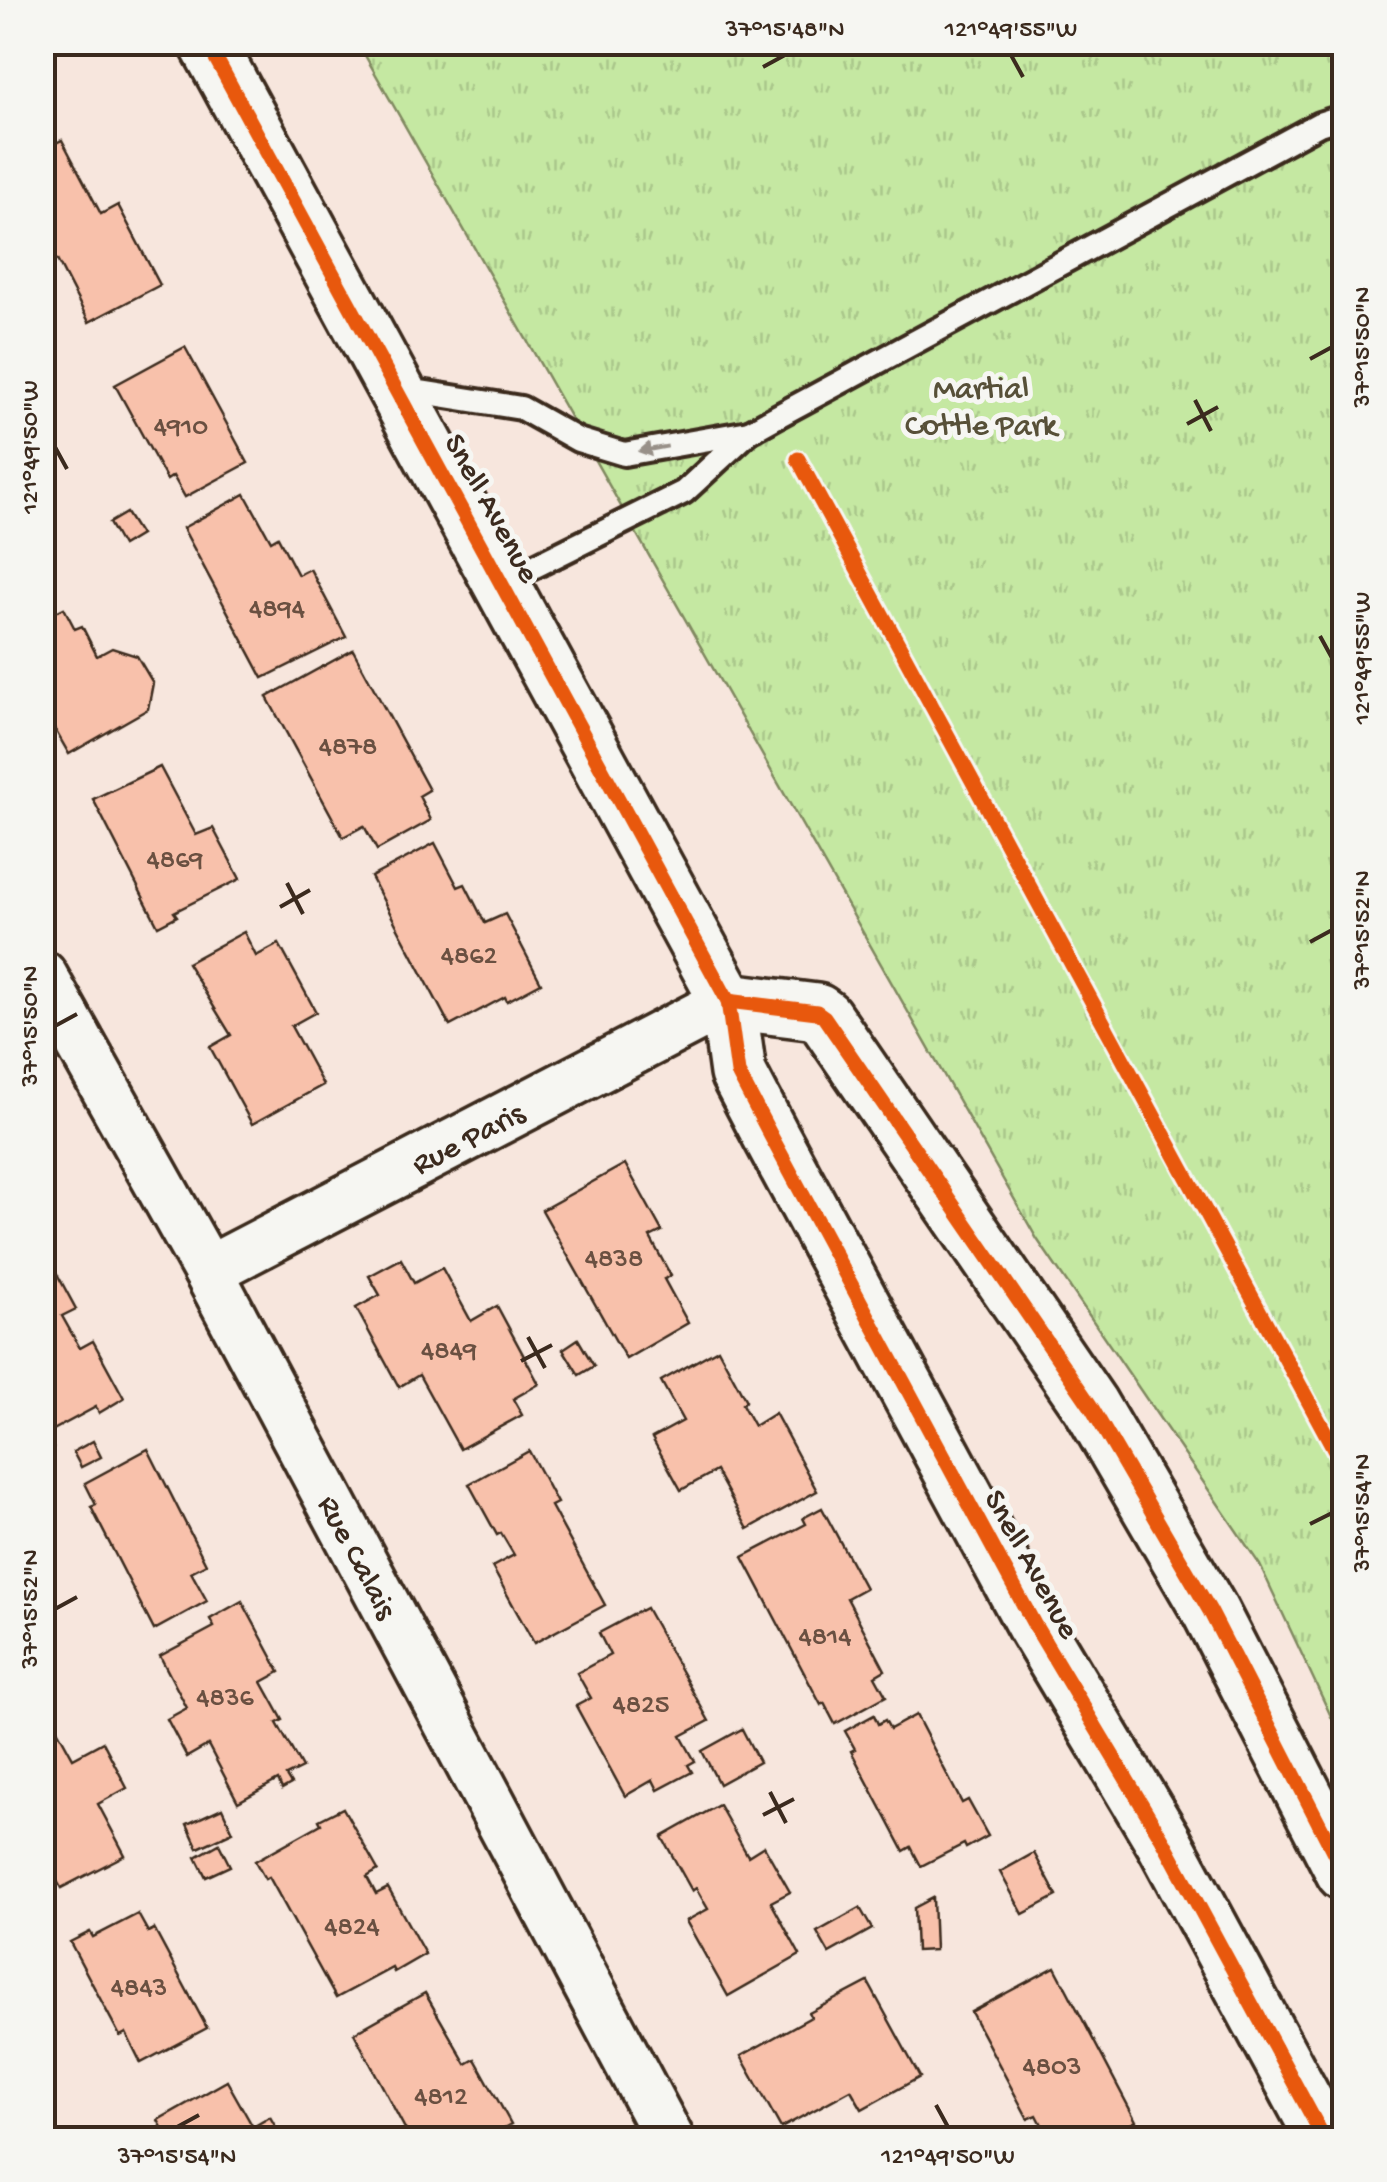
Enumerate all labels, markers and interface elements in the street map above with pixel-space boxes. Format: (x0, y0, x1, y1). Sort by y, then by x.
text: 37°15'48"N (724, 17, 845, 46)
text: 121°49'55"W (944, 17, 1077, 46)
text: 37°15'50"N (1350, 287, 1379, 408)
park label: Martial Cottle Park (905, 372, 1060, 447)
text: 121°49'50"W (18, 380, 47, 515)
house number: 4910 (154, 412, 208, 445)
street label: Snell Avenue (433, 428, 546, 591)
one-way arrow (637, 442, 669, 457)
text: 121°49'55"W (1350, 592, 1379, 725)
house number: 4894 (249, 594, 305, 627)
house number: 4878 (319, 732, 377, 765)
house number: 4869 (147, 845, 203, 878)
text: 37°15'52"N (1350, 871, 1379, 990)
house number: 4862 (441, 941, 498, 974)
text: 37°15'50"N (18, 966, 47, 1087)
street label: Rue Paris (407, 1095, 533, 1186)
house number: 4838 (585, 1244, 643, 1277)
house number: 4849 (421, 1336, 477, 1369)
text: 37°15'54"N (1350, 1454, 1379, 1573)
street label: Snell Avenue (973, 1484, 1086, 1647)
street label: Rue Calais (307, 1490, 404, 1628)
text: 37°15'52"N (18, 1550, 47, 1669)
house number: 4814 (798, 1622, 852, 1655)
house number: 4836 (196, 1683, 254, 1716)
house number: 4825 (612, 1690, 670, 1723)
house number: 4824 (324, 1912, 380, 1945)
house number: 4843 (111, 1973, 167, 2006)
house number: 4803 (1022, 2052, 1082, 2085)
house number: 4812 (414, 2082, 468, 2115)
text: 37°15'54"N (117, 2144, 236, 2173)
text: 121°49'50"W (880, 2144, 1015, 2173)

